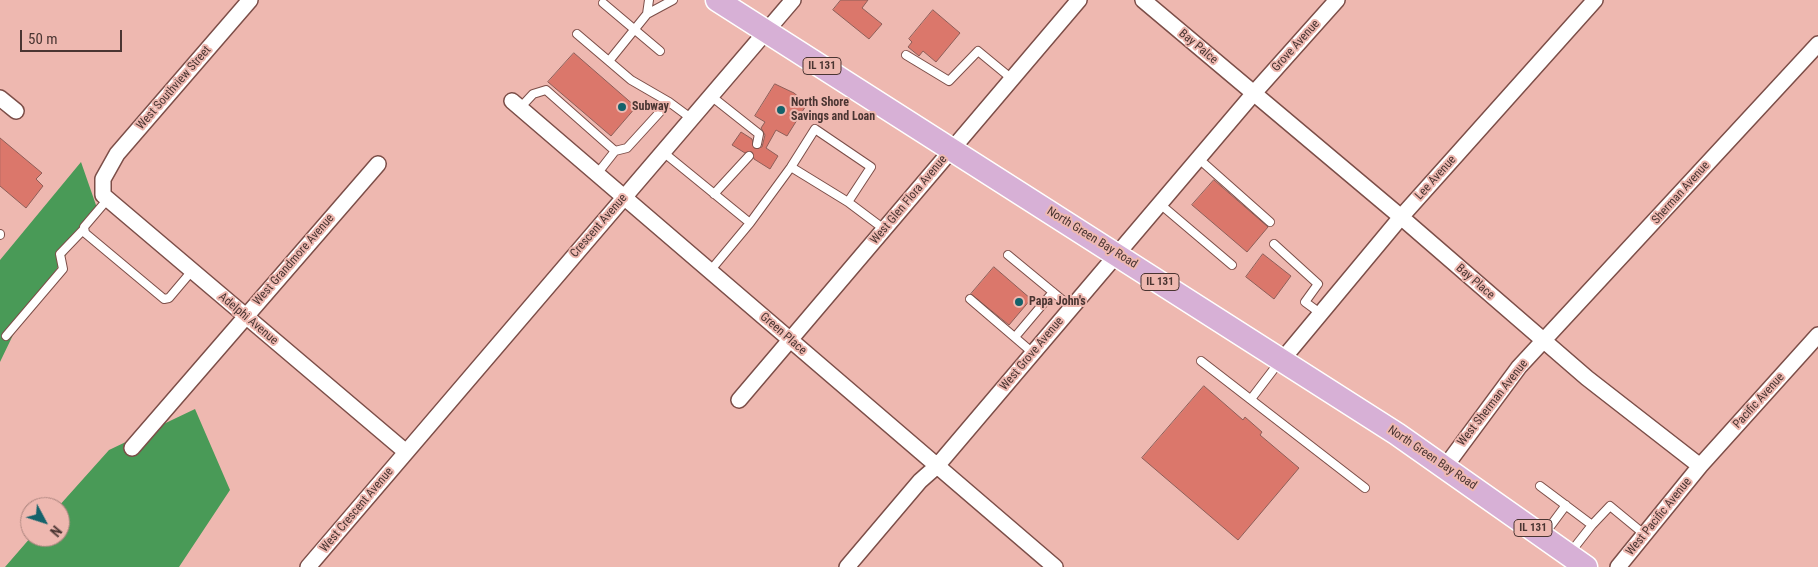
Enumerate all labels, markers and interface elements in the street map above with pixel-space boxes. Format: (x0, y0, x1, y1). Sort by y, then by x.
street label: Grove Avenue (1269, 17, 1323, 75)
scale bar (22, 20, 125, 52)
street label: Bay Palce (1176, 27, 1220, 67)
text: 50 m (28, 30, 58, 48)
street label: West Southview Street (134, 43, 214, 133)
road number: IL 131 (803, 58, 841, 74)
place label: North Shore Savings and Loan (791, 96, 875, 124)
place label: Subway (632, 100, 669, 114)
marker: Subway (616, 101, 628, 113)
marker: North Shore Savings and Loan (775, 104, 787, 116)
street label: West Glen Flora Avenue (868, 153, 950, 247)
street label: Lee Avenue (1412, 153, 1460, 203)
street label: Sherman Avenue (1649, 159, 1713, 227)
street label: Crescent Avenue (568, 191, 630, 261)
street label: North Green Bay Road (1044, 204, 1140, 272)
street label: West Grandmore Avenue (251, 212, 337, 308)
street label: Bay Place (1453, 261, 1497, 303)
road number: IL 131 (1141, 274, 1179, 290)
street label: Adelphi Avenue (215, 290, 281, 348)
place label: Papa John's (1029, 295, 1086, 309)
marker: Papa John's (1013, 296, 1025, 308)
street label: Green Place (757, 310, 809, 358)
street label: West Grove Avenue (997, 315, 1067, 393)
street label: West Sherman Avenue (1455, 357, 1531, 449)
street label: Pacific Avenue (1730, 370, 1788, 432)
street label: North Green Bay Road (1385, 423, 1479, 493)
street label: West Crescent Avenue (318, 465, 396, 555)
street label: West Pacific Avenue (1623, 475, 1695, 559)
north arrow (20, 497, 70, 547)
road number: IL 131 (1514, 520, 1552, 536)
text: N (47, 523, 65, 539)

